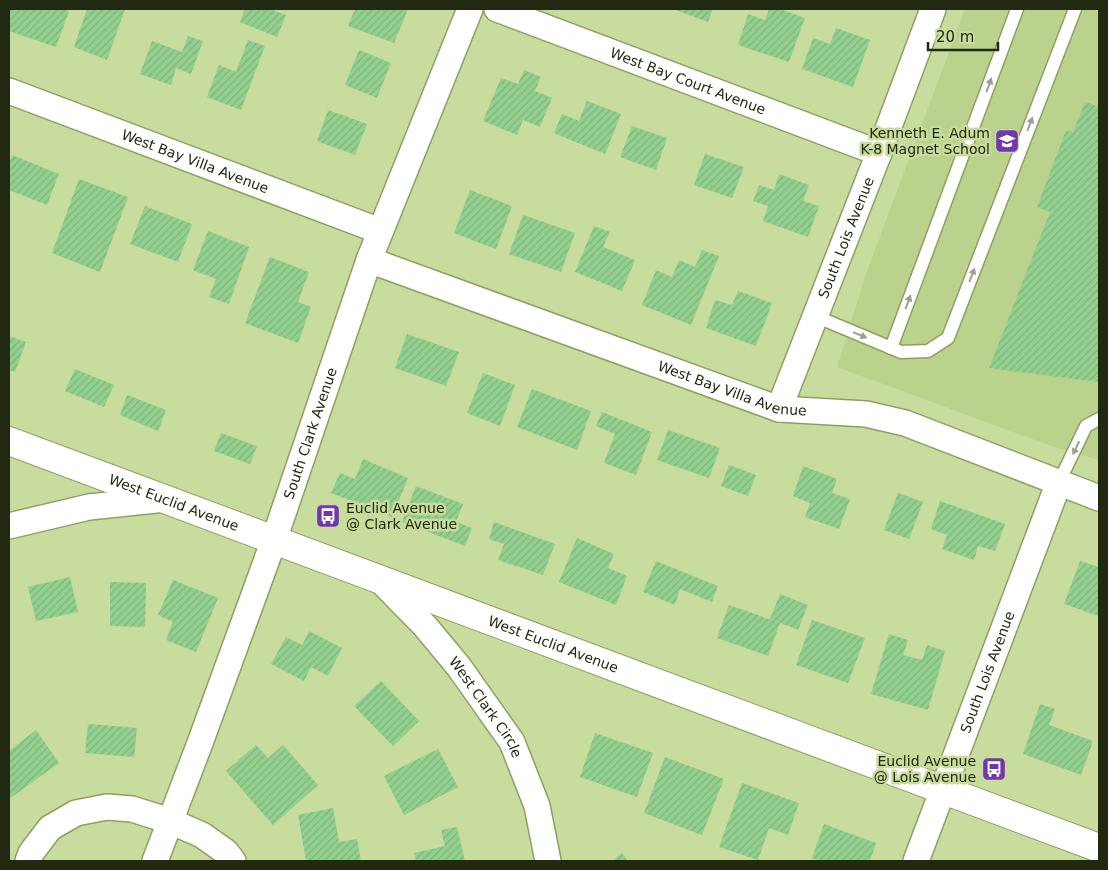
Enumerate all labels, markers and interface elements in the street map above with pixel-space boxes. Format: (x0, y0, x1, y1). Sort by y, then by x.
scale bar (928, 20, 998, 52)
text: 20 m (936, 28, 974, 46)
street label: West Bay Court Avenue (608, 44, 768, 118)
one-way arrow (986, 77, 993, 92)
one-way arrow (1027, 117, 1035, 131)
place label: Kenneth E. Adum K-8 Magnet School (860, 125, 990, 157)
street label: West Bay Villa Avenue (119, 126, 271, 196)
school or university icon: Kenneth E. Adum K-8 Magnet School (994, 128, 1020, 154)
street label: South Lois Avenue (815, 175, 877, 301)
one-way arrow (969, 268, 976, 283)
one-way arrow (905, 295, 912, 310)
one-way arrow (853, 332, 867, 340)
street label: West Bay Villa Avenue (656, 358, 807, 419)
street label: South Clark Avenue (280, 365, 340, 501)
one-way arrow (1072, 441, 1080, 455)
street label: West Euclid Avenue (107, 471, 241, 534)
place label: Euclid Avenue @ Clark Avenue (346, 500, 457, 532)
bus stop icon: Euclid Avenue @ Clark Avenue (315, 503, 341, 529)
street label: South Lois Avenue (957, 609, 1018, 735)
street label: West Euclid Avenue (486, 613, 621, 676)
street label: West Clark Circle (446, 654, 525, 760)
place label: Euclid Avenue @ Lois Avenue (874, 753, 976, 785)
bus stop icon: Euclid Avenue @ Lois Avenue (981, 756, 1007, 782)

